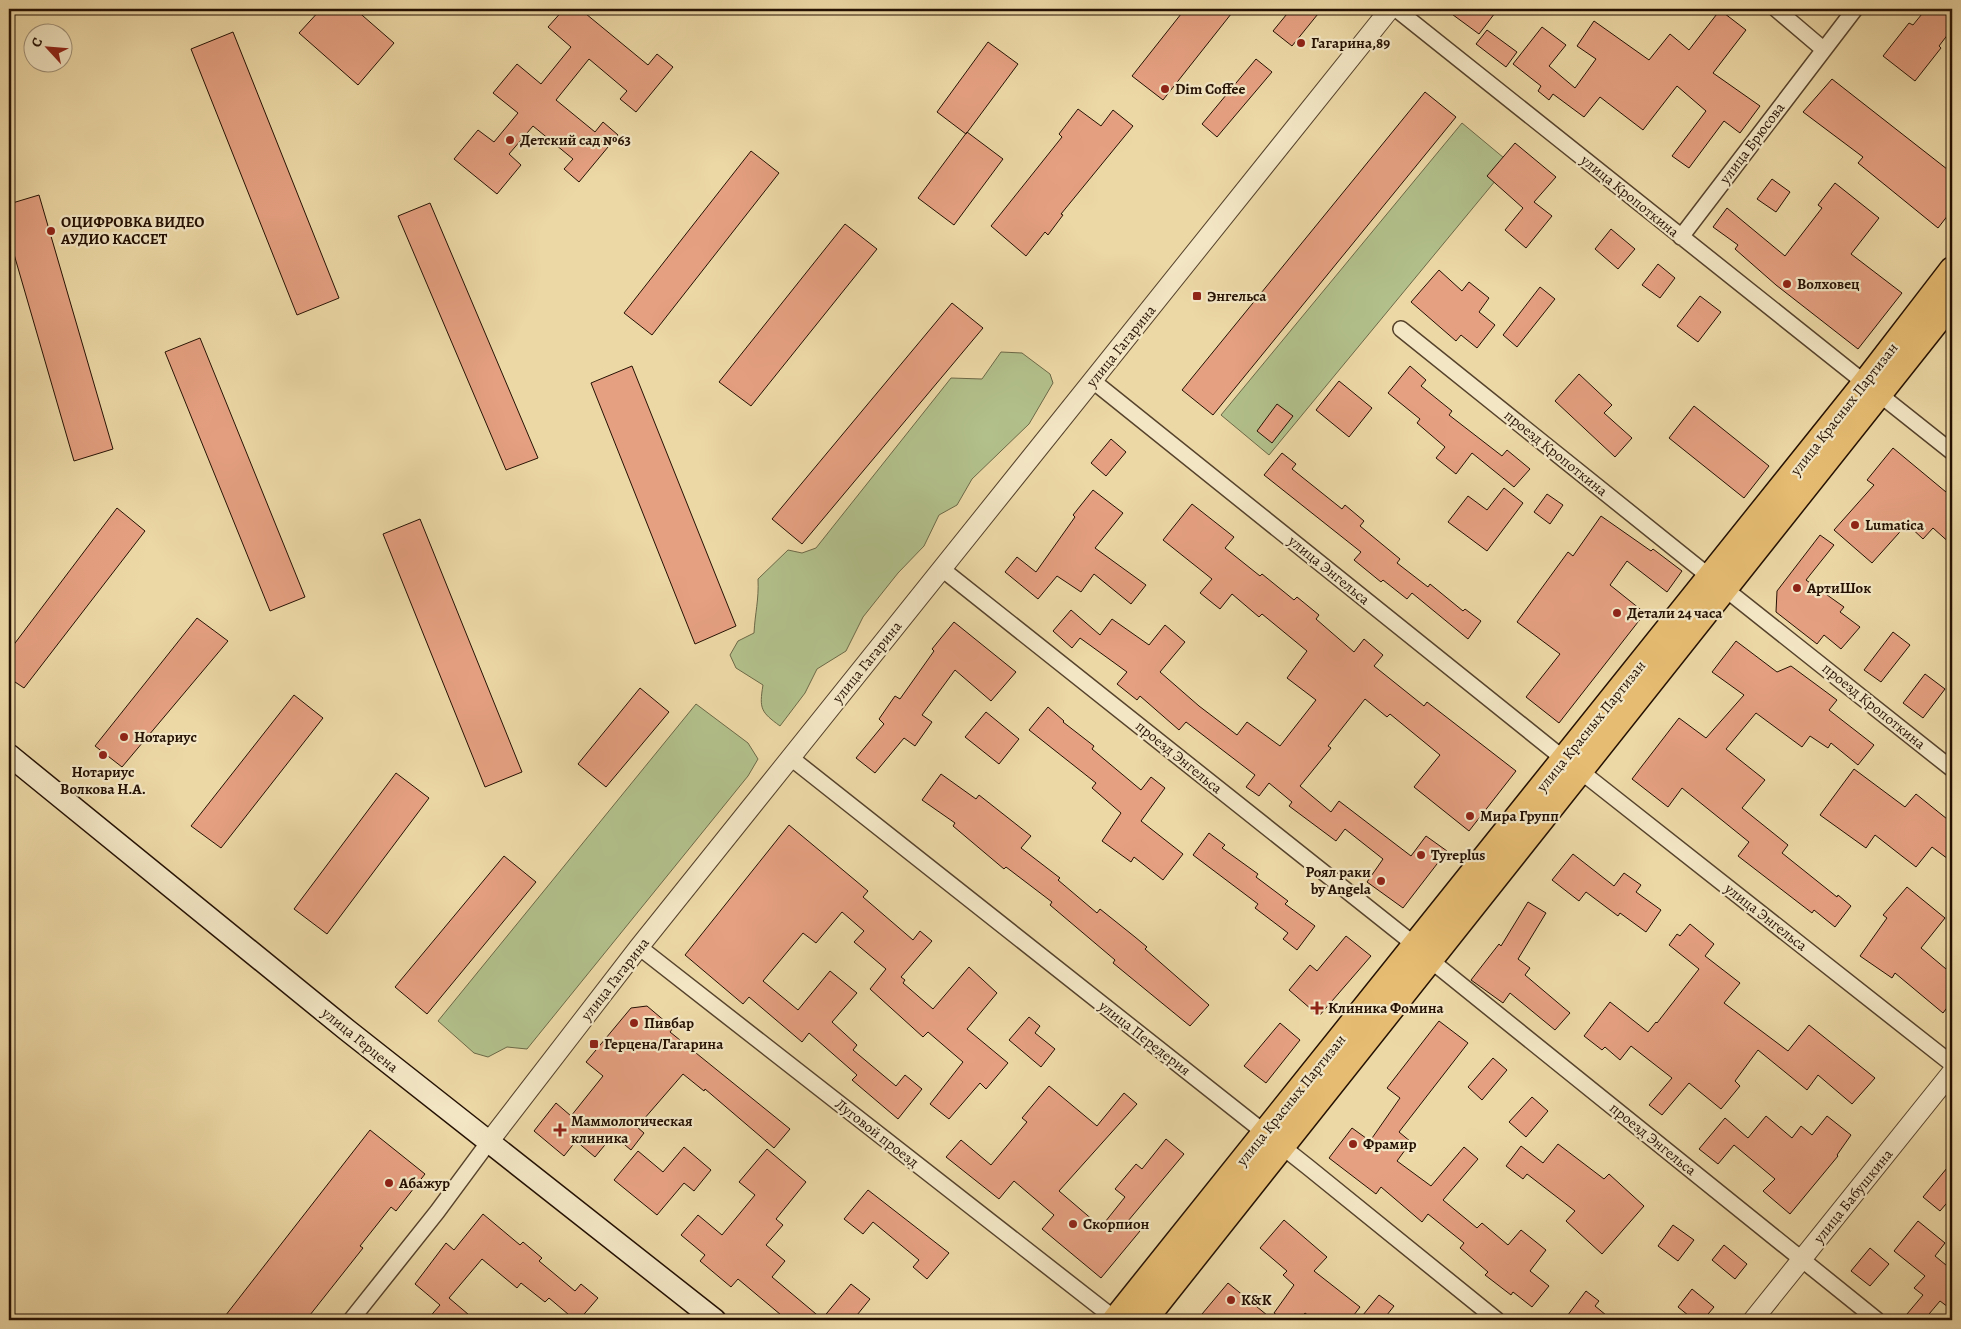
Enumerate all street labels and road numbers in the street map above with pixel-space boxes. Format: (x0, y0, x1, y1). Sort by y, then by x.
street label: улица Брюсова (1714, 98, 1789, 189)
street label: улица Кропоткина (1576, 150, 1683, 242)
street label: улица Гагарина (1081, 301, 1160, 392)
street label: улица Красных Партизан (1785, 338, 1902, 480)
street label: проезд Кропоткина (1500, 405, 1612, 501)
street label: улица Энгельса (1283, 530, 1374, 609)
street label: улица Гагарина (827, 617, 906, 708)
street label: улица Красных Партизан (1531, 656, 1650, 797)
street label: проезд Кропоткина (1818, 658, 1930, 754)
street label: проезд Энгельса (1132, 716, 1227, 798)
street label: улица Энгельса (1720, 878, 1811, 956)
street label: улица Гагарина (576, 933, 654, 1025)
street label: улица Передерия (1094, 995, 1195, 1080)
street label: улица Герцена (317, 1002, 403, 1077)
street label: улица Красных Партизан (1231, 1030, 1350, 1171)
street label: Луговой проезд (831, 1094, 923, 1172)
street label: проезд Энгельса (1606, 1098, 1701, 1180)
street label: улица Бабушкина (1808, 1145, 1897, 1248)

